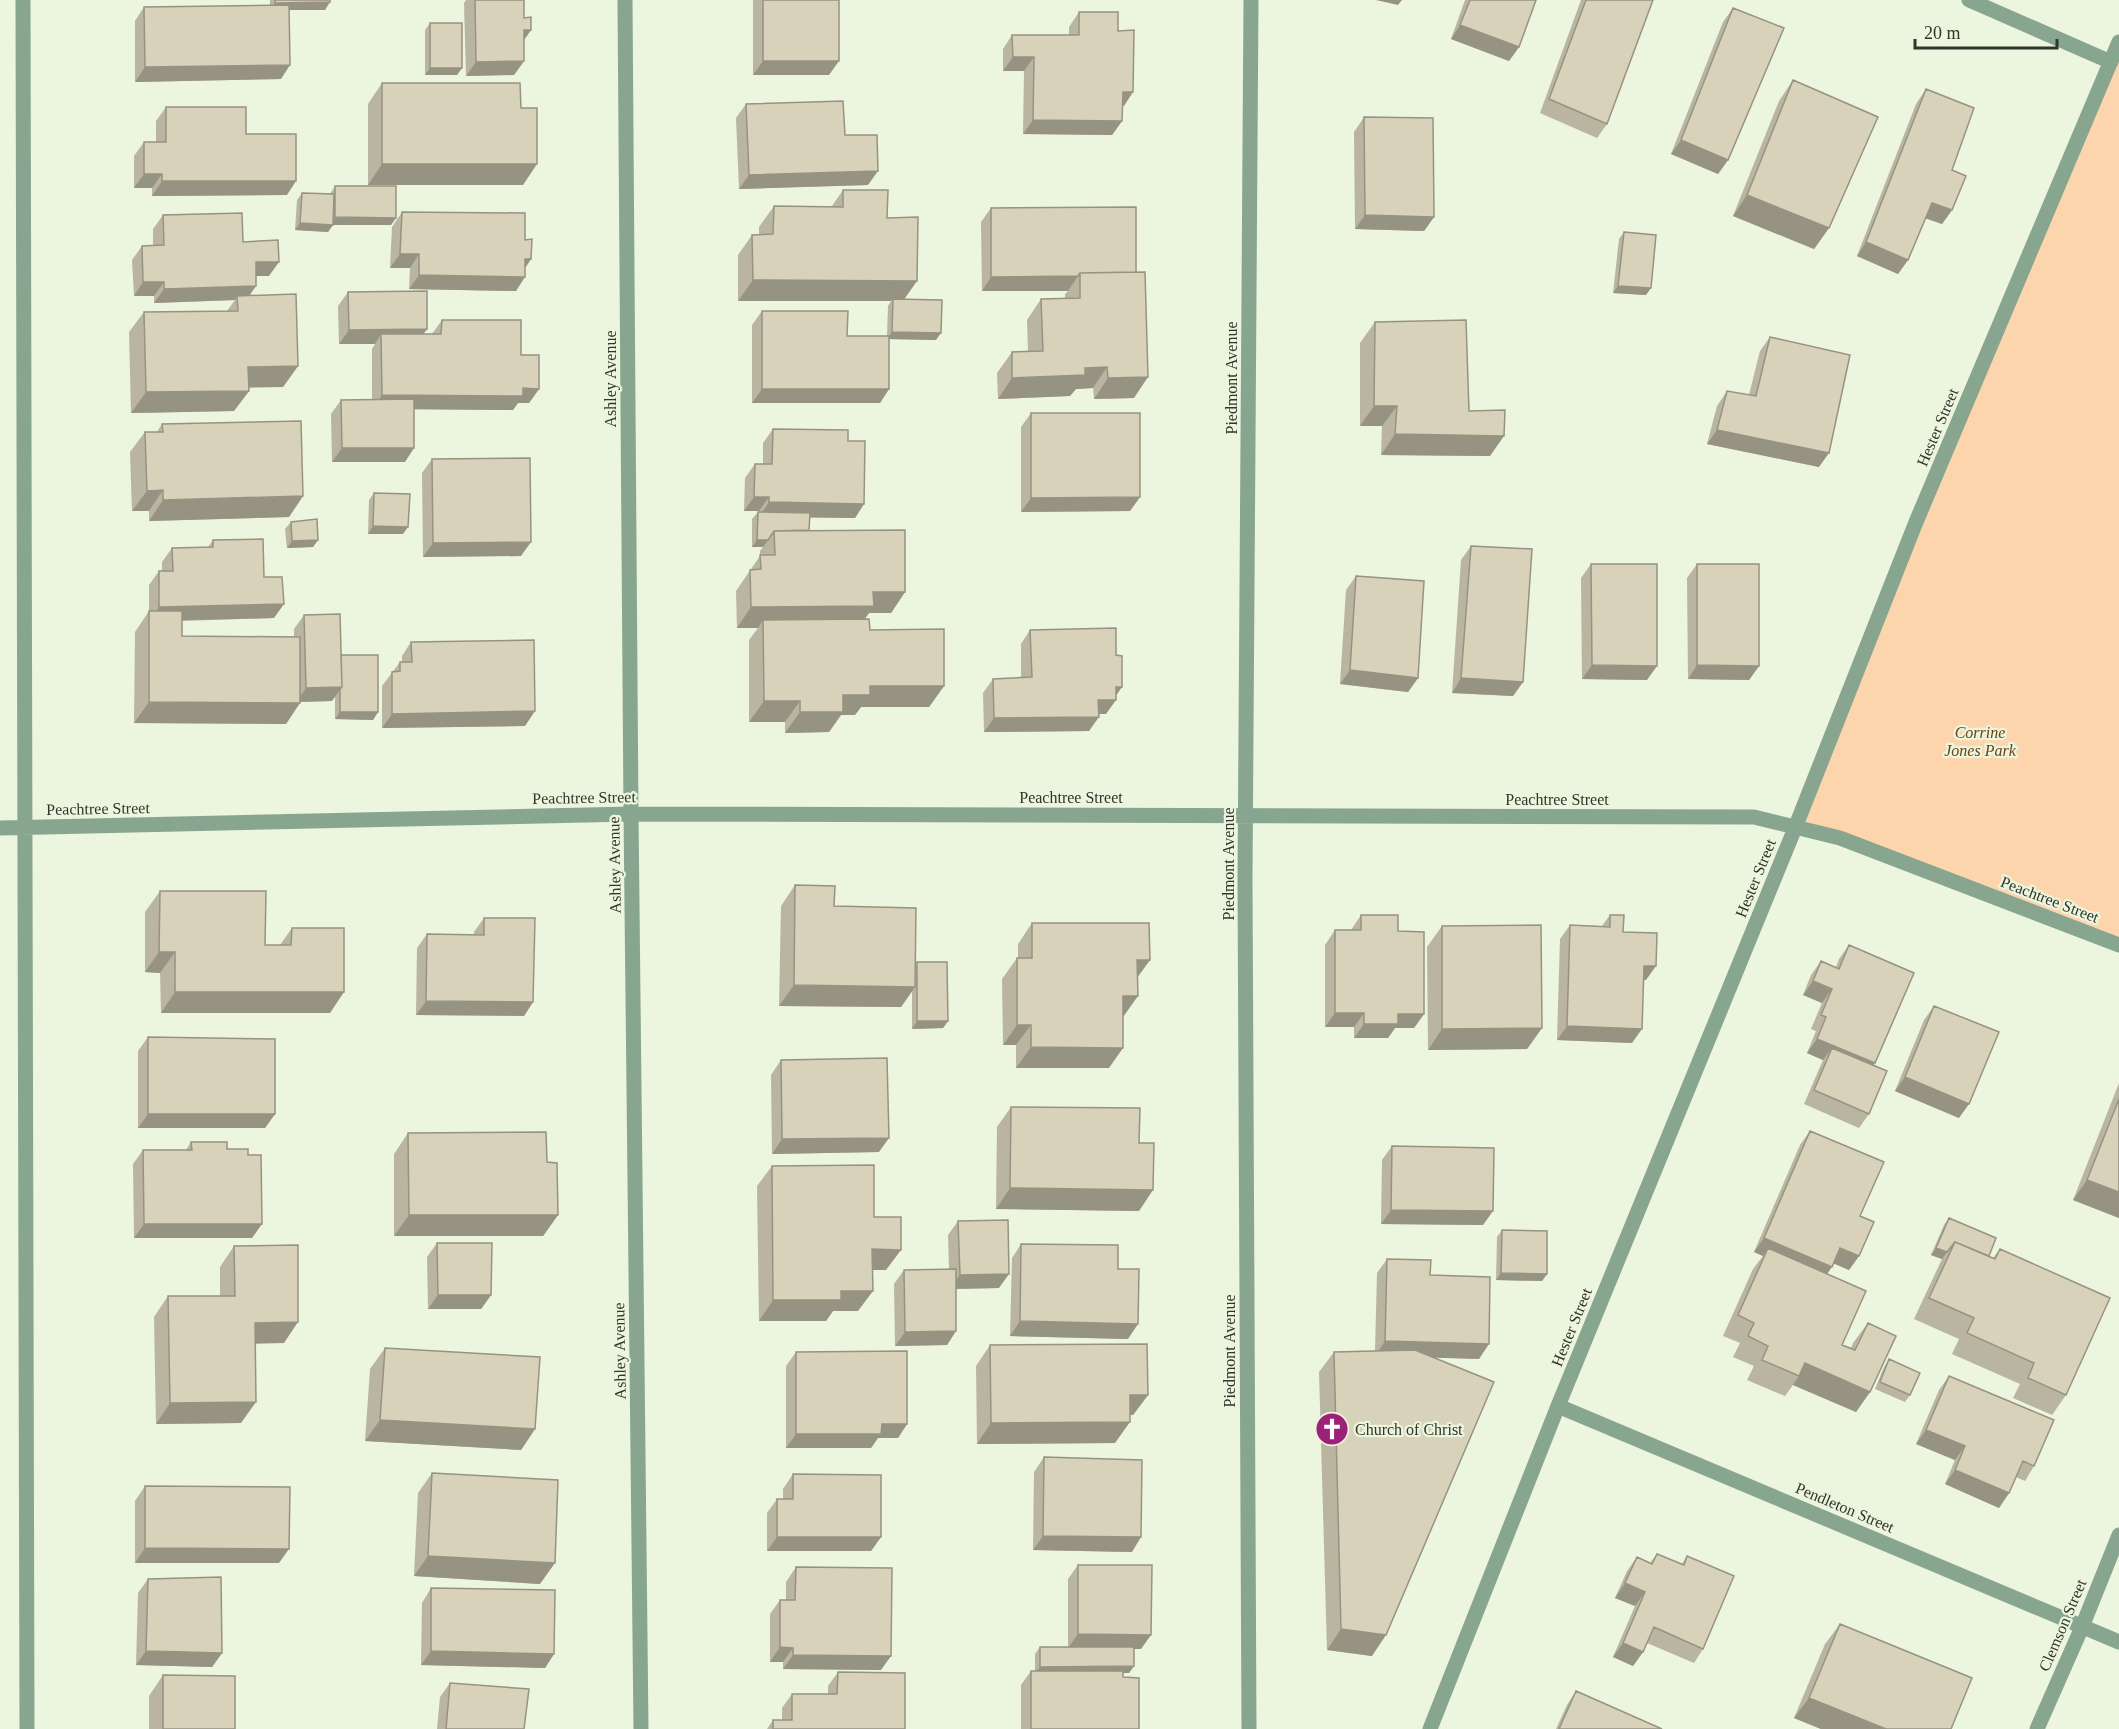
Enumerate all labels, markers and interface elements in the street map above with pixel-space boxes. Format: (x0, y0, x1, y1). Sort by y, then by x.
scale bar (1915, 12, 2058, 50)
text: 20 m (1924, 23, 1961, 43)
street label: Piedmont Avenue (1223, 321, 1240, 435)
street label: Ashley Avenue (602, 330, 620, 428)
street label: Hester Street (1913, 385, 1962, 469)
park label: Corrine Jones Park (1944, 724, 2017, 759)
street label: Peachtree Street (532, 788, 636, 807)
street label: Peachtree Street (1019, 789, 1123, 806)
street label: Peachtree Street (1505, 791, 1609, 808)
street label: Peachtree Street (46, 799, 150, 818)
street label: Piedmont Avenue (1220, 807, 1237, 921)
street label: Ashley Avenue (605, 816, 625, 914)
street label: Hester Street (1732, 836, 1779, 920)
street label: Peachtree Street (1998, 873, 2102, 926)
street label: Hester Street (1548, 1285, 1595, 1369)
street label: Piedmont Avenue (1221, 1294, 1238, 1408)
street label: Ashley Avenue (610, 1302, 630, 1400)
church icon: Church of Christ (1314, 1411, 1350, 1447)
place label: Church of Christ (1355, 1421, 1463, 1438)
street label: Pendleton Street (1793, 1479, 1897, 1536)
street label: Clemson Street (2035, 1576, 2090, 1674)

